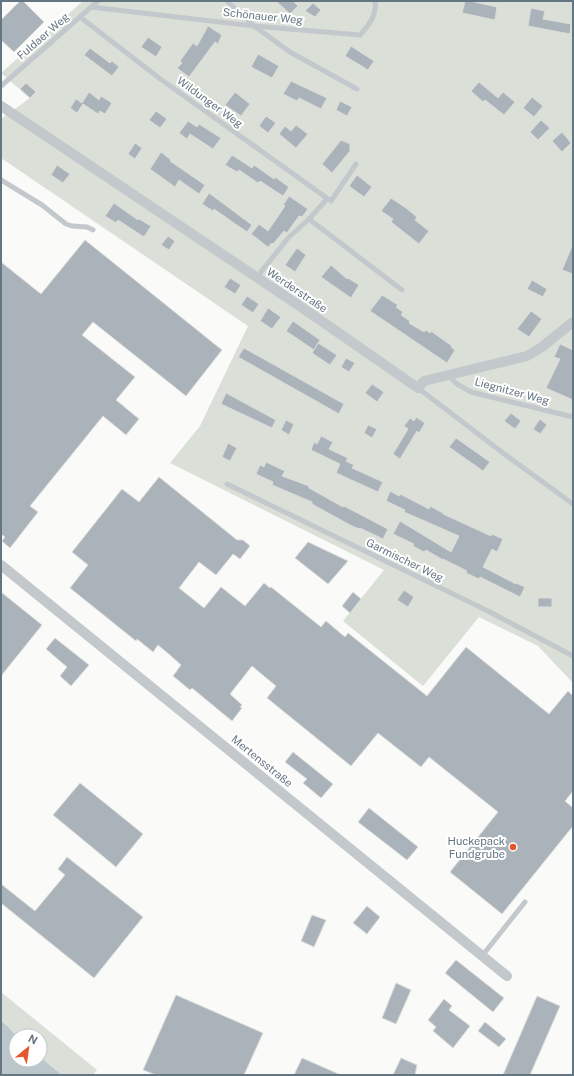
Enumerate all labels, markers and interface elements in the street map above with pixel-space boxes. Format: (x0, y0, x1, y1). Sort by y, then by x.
street label: Schönauer Weg (222, 6, 304, 26)
street label: Fuldaer Weg (15, 10, 71, 62)
street label: Wildunger Weg (175, 74, 245, 130)
street label: Werderstraße (265, 265, 329, 315)
street label: Liegnitzer Weg (473, 375, 551, 407)
street label: Garmischer Weg (364, 536, 446, 584)
street label: Mertensstraße (229, 733, 295, 789)
place label: Huckepack Fundgrube (447, 835, 505, 860)
marker: Huckepack Fundgrube (508, 842, 518, 852)
north arrow (8, 1028, 48, 1068)
text: N (26, 1032, 40, 1047)

